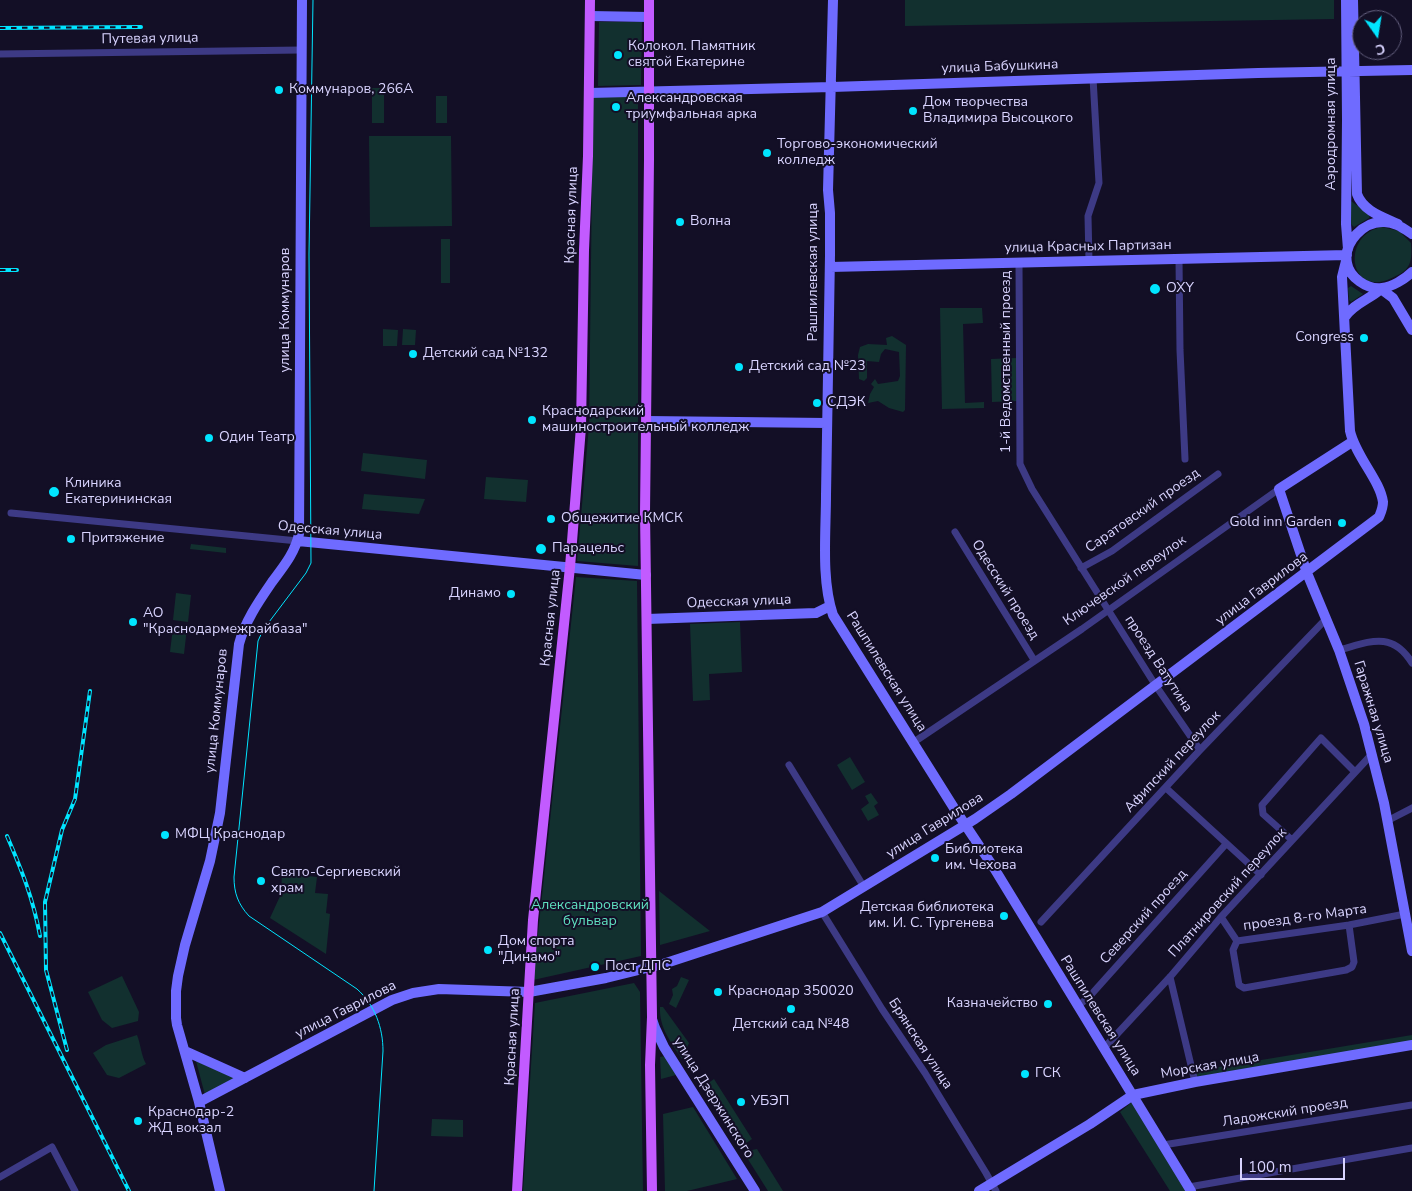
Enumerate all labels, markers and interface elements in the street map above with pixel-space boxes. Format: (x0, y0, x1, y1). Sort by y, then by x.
north arrow (1352, 10, 1402, 60)
street label: Путевая улица (101, 30, 199, 48)
place label: Колокол. Памятник святой Екатерине (628, 39, 755, 72)
text: С (1373, 39, 1387, 59)
marker: Колокол. Памятник святой Екатерине (612, 49, 624, 61)
street label: улица Бабушкина (941, 57, 1059, 77)
street label: Аэродромная улица (1324, 58, 1340, 190)
place label: Коммунаров, 266А (289, 82, 413, 98)
marker: Коммунаров, 266А (273, 84, 285, 96)
place label: Александровская триумфальная арка (626, 91, 757, 124)
place label: Дом творчества Владимира Высоцкого (923, 95, 1073, 128)
marker: Александровская триумфальная арка (610, 101, 622, 113)
marker: Дом творчества Владимира Высоцкого (907, 105, 919, 117)
place label: Торгово-экономический колледж (777, 137, 938, 170)
marker: Торгово-экономический колледж (761, 147, 773, 159)
street label: Красная улица (562, 166, 582, 264)
street label: Рашпилевская улица (806, 203, 822, 341)
place label: Волна (690, 214, 731, 230)
marker: Волна (674, 216, 686, 228)
street label: улица Красных Партизан (1004, 237, 1172, 257)
street label: улица Коммунаров (278, 248, 294, 372)
street label: 1-й Ведомственный проезд (999, 271, 1015, 453)
place label: OXY (1166, 281, 1194, 297)
marker: OXY (1148, 282, 1162, 296)
place label: Congress (1295, 330, 1354, 346)
marker: Congress (1358, 332, 1370, 344)
place label: Детский сад №132 (423, 346, 548, 362)
marker: Детский сад №132 (407, 348, 419, 360)
place label: Детский сад №23 (749, 359, 866, 375)
marker: Детский сад №23 (733, 361, 745, 373)
place label: СДЭК (827, 395, 866, 411)
marker: СДЭК (811, 397, 823, 409)
place label: Краснодарский машиностроительный колледж (542, 404, 749, 437)
marker: Краснодарский машиностроительный колледж (526, 414, 538, 426)
place label: Один Театр (219, 430, 295, 446)
marker: Один Театр (203, 432, 215, 444)
street label: Саратовский проезд (1083, 465, 1203, 557)
place label: Клиника Екатерининская (65, 476, 172, 508)
marker: Клиника Екатерининская (47, 485, 61, 499)
place label: Общежитие КМСК (561, 511, 683, 527)
marker: Общежитие КМСК (545, 513, 557, 525)
place label: Gold inn Garden (1229, 515, 1332, 531)
marker: Gold inn Garden (1336, 517, 1348, 529)
street label: Одесская улица (277, 518, 383, 544)
place label: Притяжение (81, 531, 164, 547)
street label: Ключевской переулок (1060, 532, 1190, 630)
marker: Притяжение (65, 533, 77, 545)
street label: Одесский проезд (968, 537, 1042, 643)
place label: Парацельс (552, 541, 624, 557)
marker: Парацельс (534, 542, 548, 556)
street label: улица Гаврилова (1213, 549, 1311, 629)
street label: Красная улица (538, 569, 564, 667)
place label: Динамо (449, 586, 501, 602)
marker: Динамо (505, 588, 517, 600)
street label: Одесская улица (686, 592, 792, 612)
place label: АО "Краснодармежрайбаза" (143, 606, 307, 638)
street label: Рашпилевская улица (842, 609, 930, 735)
street label: проезд Ватутина (1121, 613, 1195, 715)
marker: АО "Краснодармежрайбаза" (127, 616, 139, 628)
street label: улица Коммунаров (202, 648, 232, 774)
street label: Гаражная улица (1349, 659, 1397, 765)
street label: Афипский переулок (1121, 707, 1225, 817)
street label: улица Гаврилова (883, 789, 987, 863)
street label: Платнировский переулок (1165, 825, 1291, 961)
place label: МФЦ Краснодар (175, 827, 285, 843)
marker: МФЦ Краснодар (159, 829, 171, 841)
place label: Библиотека им. Чехова (945, 842, 1023, 874)
marker: Библиотека им. Чехова (929, 852, 941, 864)
place label: Свято-Сергиевский храм (271, 865, 401, 898)
street label: Северский проезд (1097, 866, 1191, 968)
marker: Свято-Сергиевский храм (255, 875, 267, 887)
park label: Александровский бульвар (531, 898, 649, 930)
place label: Детская библиотека им. И. С. Тургенева (860, 900, 994, 932)
street label: проезд 8-го Марта (1242, 901, 1368, 935)
marker: Детская библиотека им. И. С. Тургенева (998, 910, 1010, 922)
place label: Дом спорта "Динамо" (498, 934, 574, 966)
marker: Дом спорта "Динамо" (482, 944, 494, 956)
street label: Рашпилевская улица (1056, 953, 1144, 1079)
place label: Пост ДПС (605, 959, 671, 975)
marker: Пост ДПС (589, 961, 601, 973)
street label: улица Гаврилова (293, 977, 399, 1043)
place label: Краснодар 350020 (728, 984, 854, 1000)
marker: Краснодар 350020 (712, 986, 724, 998)
street label: Красная улица (502, 988, 524, 1086)
street label: Брянская улица (884, 995, 956, 1093)
place label: Казначейство (947, 996, 1038, 1012)
marker: Казначейство (1042, 998, 1054, 1010)
marker: Детский сад №48 (785, 1003, 797, 1015)
place label: Детский сад №48 (733, 1017, 849, 1033)
street label: улица Дзержинского (669, 1034, 757, 1162)
street label: Морская улица (1159, 1049, 1261, 1083)
place label: ГСК (1035, 1066, 1061, 1082)
marker: ГСК (1019, 1068, 1031, 1080)
place label: УБЭП (751, 1094, 789, 1110)
street label: Ладожский проезд (1221, 1095, 1349, 1131)
marker: УБЭП (735, 1096, 747, 1108)
place label: Краснодар-2 ЖД вокзал (148, 1105, 234, 1138)
marker: Краснодар-2 ЖД вокзал (132, 1115, 144, 1127)
scale bar (1242, 1148, 1347, 1180)
text: 100 m (1248, 1157, 1292, 1177)

